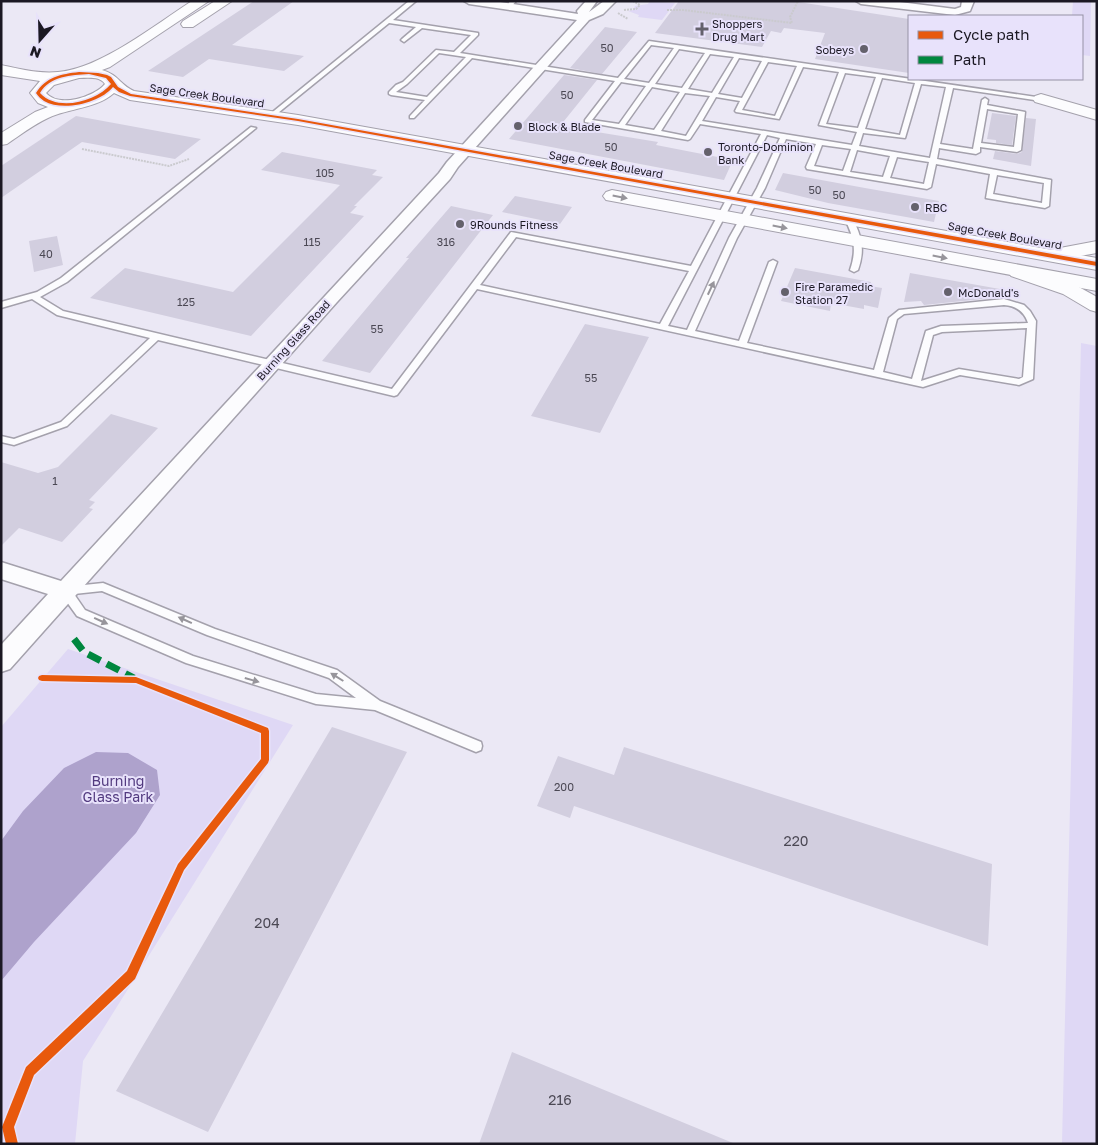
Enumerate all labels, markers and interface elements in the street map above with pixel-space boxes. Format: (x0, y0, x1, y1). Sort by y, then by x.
north arrow (15, 15, 65, 65)
legend (908, 15, 1083, 80)
place label: Shoppers Drug Mart (712, 17, 765, 43)
marker: Shoppers Drug Mart (696, 23, 708, 35)
text: Cycle path (953, 25, 1029, 43)
house number: 50 (600, 41, 614, 54)
text: N (27, 43, 43, 62)
place label: Sobeys (815, 43, 854, 56)
marker: Sobeys (858, 43, 870, 55)
text: Path (953, 50, 986, 68)
street label: Sage Creek Boulevard (149, 81, 265, 109)
house number: 50 (560, 88, 574, 101)
marker: Block & Blade (512, 120, 524, 132)
place label: Block & Blade (528, 120, 601, 133)
house number: 50 (604, 140, 618, 153)
place label: Toronto-Dominion Bank (718, 140, 813, 166)
marker: Toronto-Dominion Bank (702, 146, 714, 158)
street label: Sage Creek Boulevard (548, 148, 664, 180)
house number: 105 (316, 166, 334, 179)
house number: 50 (808, 183, 822, 196)
house number: 50 (832, 188, 846, 201)
one-way arrow (613, 194, 629, 202)
marker: RBC (909, 201, 921, 213)
place label: RBC (925, 201, 947, 214)
marker: 9Rounds Fitness (454, 218, 466, 230)
place label: 9Rounds Fitness (470, 218, 558, 231)
street label: Sage Creek Boulevard (947, 219, 1063, 251)
one-way arrow (773, 224, 789, 232)
house number: 115 (303, 235, 321, 248)
house number: 316 (437, 235, 456, 248)
house number: 40 (39, 247, 53, 260)
one-way arrow (932, 253, 947, 261)
place label: Fire Paramedic Station 27 (795, 280, 873, 306)
one-way arrow (707, 281, 715, 295)
marker: Fire Paramedic Station 27 (779, 286, 791, 298)
marker: McDonald's (942, 286, 954, 298)
place label: McDonald's (958, 286, 1019, 299)
house number: 125 (177, 295, 195, 308)
street label: Burning Glass Road (254, 297, 332, 383)
house number: 55 (371, 322, 383, 335)
house number: 55 (585, 371, 597, 384)
house number: 1 (52, 474, 58, 487)
one-way arrow (178, 616, 192, 624)
one-way arrow (94, 617, 108, 625)
one-way arrow (330, 672, 343, 681)
one-way arrow (245, 676, 260, 684)
park label: Burning Glass Park (83, 772, 154, 805)
house number: 200 (554, 780, 574, 793)
house number: 220 (784, 832, 808, 849)
house number: 204 (254, 914, 280, 931)
house number: 216 (548, 1091, 572, 1108)

